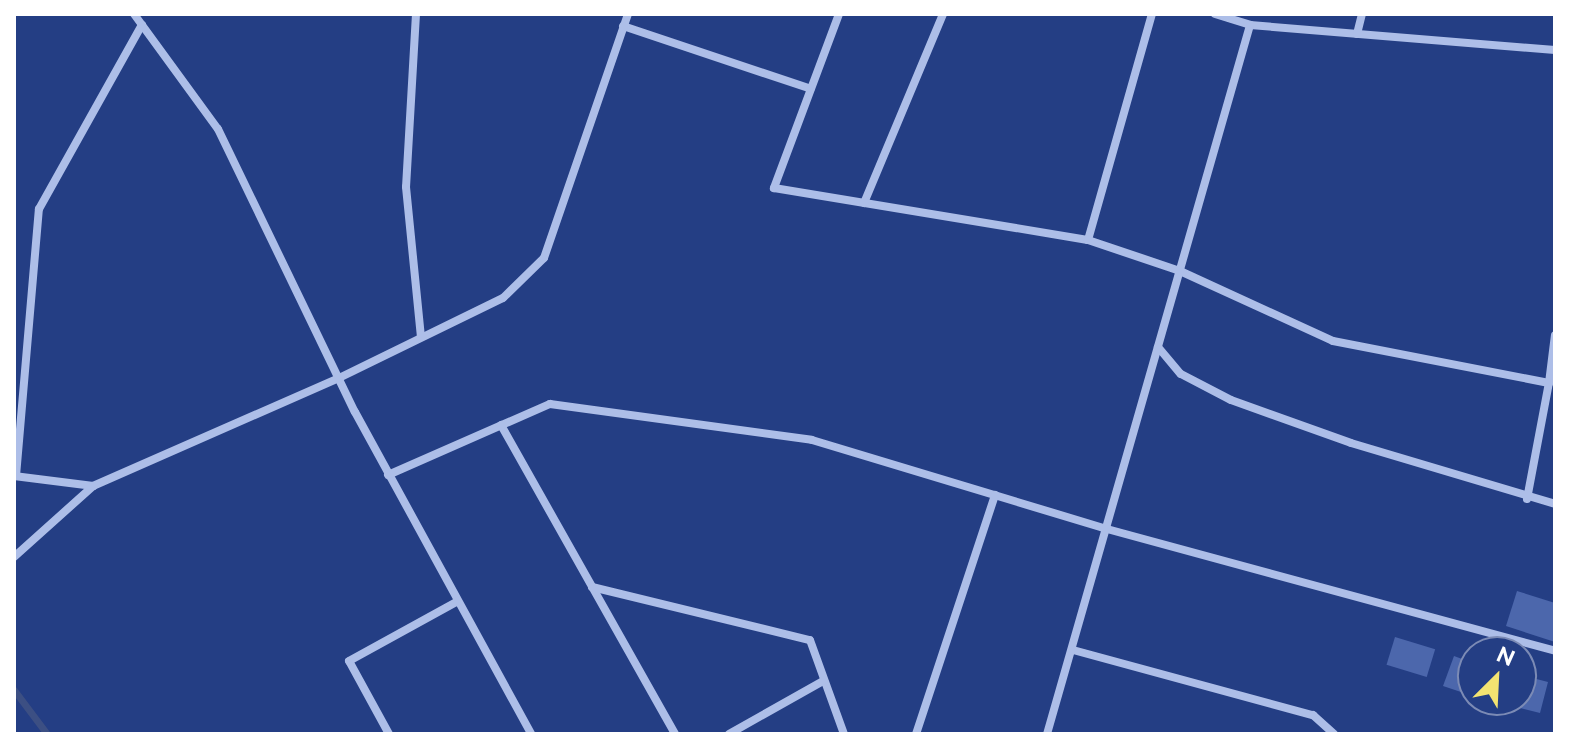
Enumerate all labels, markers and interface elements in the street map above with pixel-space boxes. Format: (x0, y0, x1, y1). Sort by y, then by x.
north arrow (1457, 636, 1537, 716)
text: N (1493, 641, 1519, 671)

